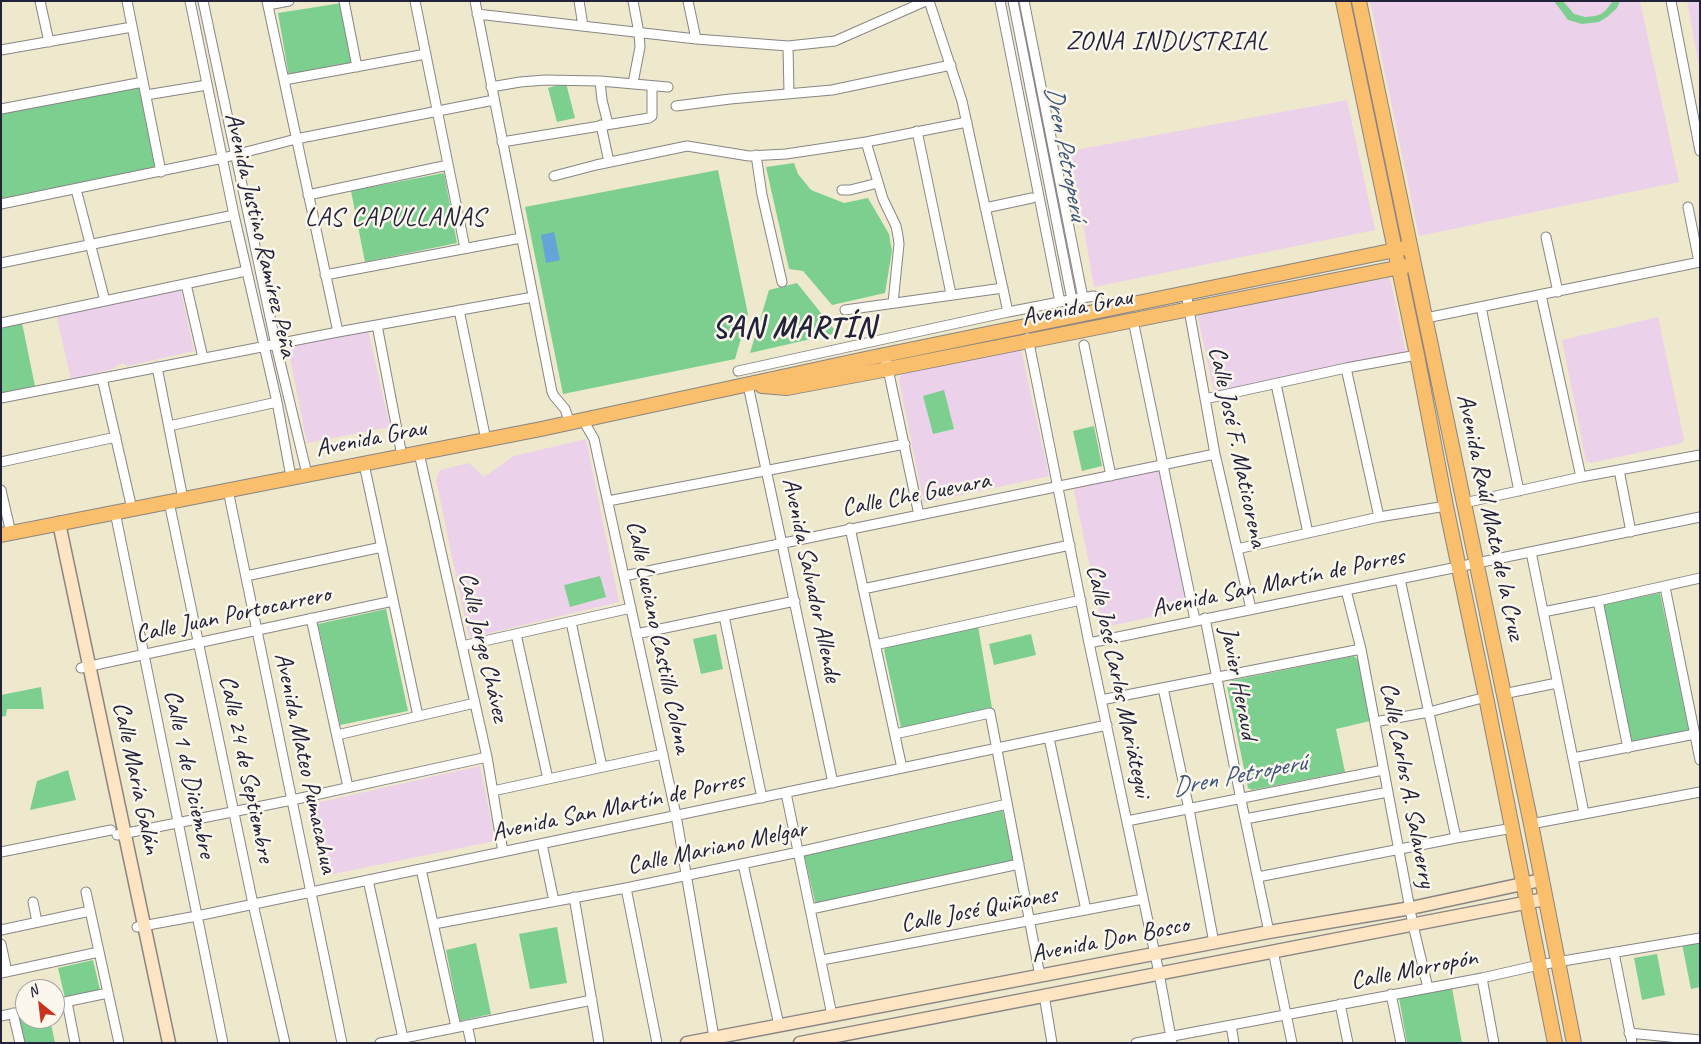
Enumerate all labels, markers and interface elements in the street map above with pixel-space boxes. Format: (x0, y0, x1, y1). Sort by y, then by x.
district label: ZONA INDUSTRIAL (1065, 26, 1269, 58)
water label: Dren Petroperú (1037, 84, 1093, 222)
street label: Avenida Justino Ramírez Peña (217, 110, 303, 360)
district label: LAS CAPULLANAS (303, 202, 487, 234)
street label: Avenida Grau (1019, 283, 1135, 333)
district label: SAN MARTÍN (713, 311, 875, 347)
street label: Calle José F. Maticorena (1201, 344, 1273, 550)
street label: Avenida Raúl Mata de la Cruz (1449, 391, 1531, 643)
street label: Avenida Grau (313, 414, 429, 464)
street label: Calle Che Guevara (839, 466, 993, 524)
street label: Avenida Salvador Allende (775, 475, 847, 685)
street label: Calle Luciano Castillo Colona (619, 518, 697, 756)
street label: Avenida San Martín de Porres (1149, 542, 1407, 624)
street label: Calle José Carlos Mariátegui (1079, 562, 1157, 800)
street label: Calle Jorge Chávez (451, 569, 515, 725)
street label: Calle Juan Portocarrero (133, 580, 333, 650)
street label: Javier Heraud (1212, 624, 1264, 742)
street label: Avenida Mateo Pumacahua (267, 650, 343, 876)
street label: Calle 24 de Septiembre (212, 673, 280, 865)
street label: Calle Carlos A. Salaverry (1372, 680, 1442, 890)
street label: Calle 1 de Diciembre (157, 687, 221, 861)
street label: Calle María Galán (105, 699, 167, 857)
water label: Dren Petroperú (1170, 748, 1308, 804)
street label: Avenida San Martín de Porres (489, 766, 747, 848)
street label: Calle Mariano Melgar (624, 814, 810, 882)
street label: Calle José Quiñones (898, 880, 1060, 940)
street label: Avenida Don Bosco (1029, 910, 1191, 970)
street label: Calle Morropón (1348, 943, 1480, 997)
north arrow (15, 979, 65, 1029)
text: N (25, 982, 41, 1001)

